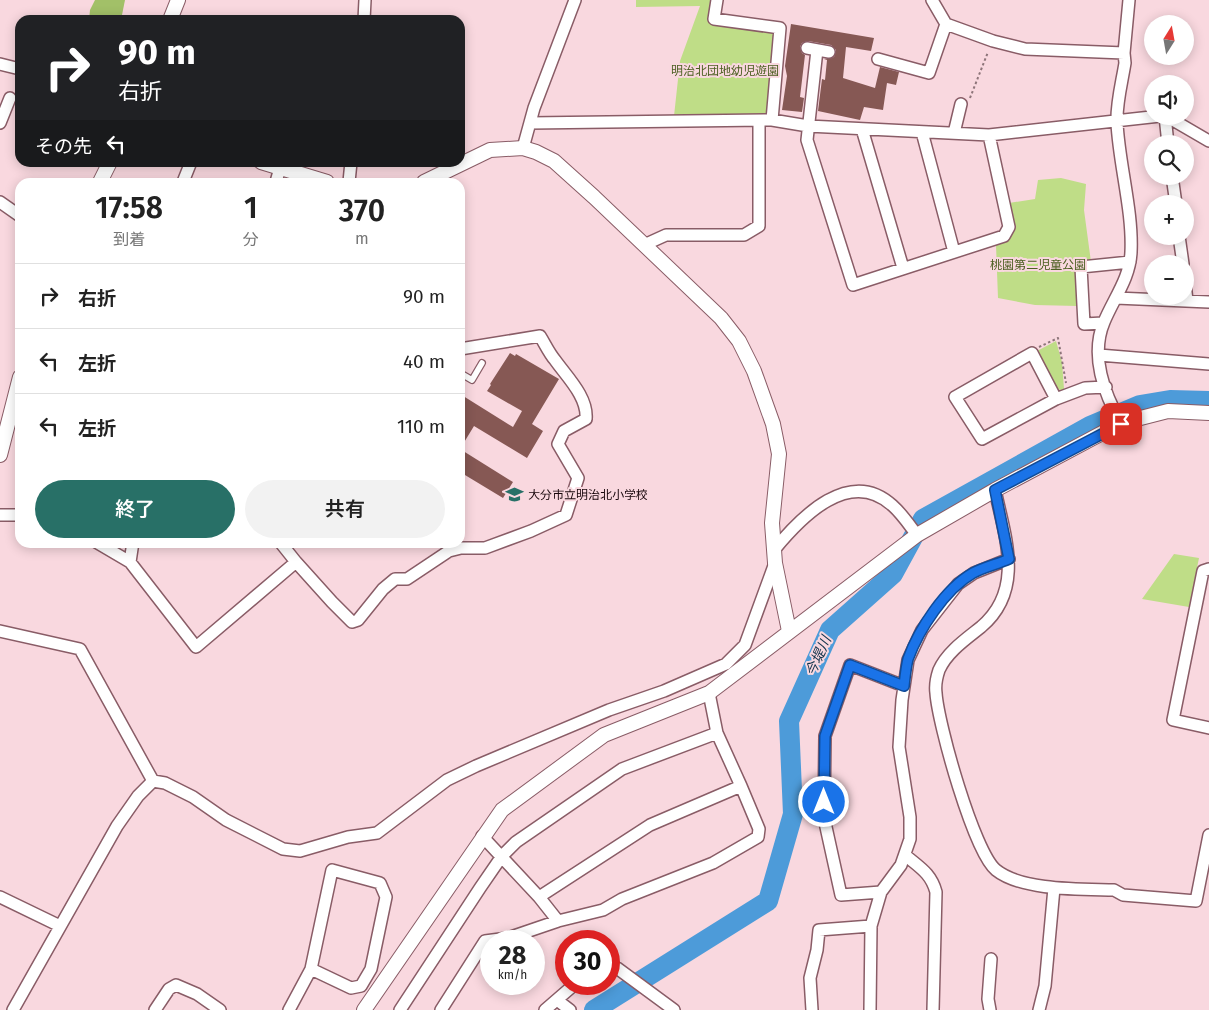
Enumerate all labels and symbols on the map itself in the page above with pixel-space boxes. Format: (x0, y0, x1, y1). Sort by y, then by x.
north arrow (1144, 15, 1194, 65)
park label: 明治北団地幼児遊園 (671, 64, 779, 78)
park label: 桃園第二児童公園 (990, 258, 1086, 272)
pin (1100, 403, 1142, 445)
school or university icon: 大分市立明治北小学校 (504, 485, 524, 505)
place label: 大分市立明治北小学校 (528, 488, 648, 502)
water label: 今堤川 (802, 632, 836, 679)
position arrow (797, 775, 849, 827)
speed limit sign: 30 (555, 930, 620, 995)

